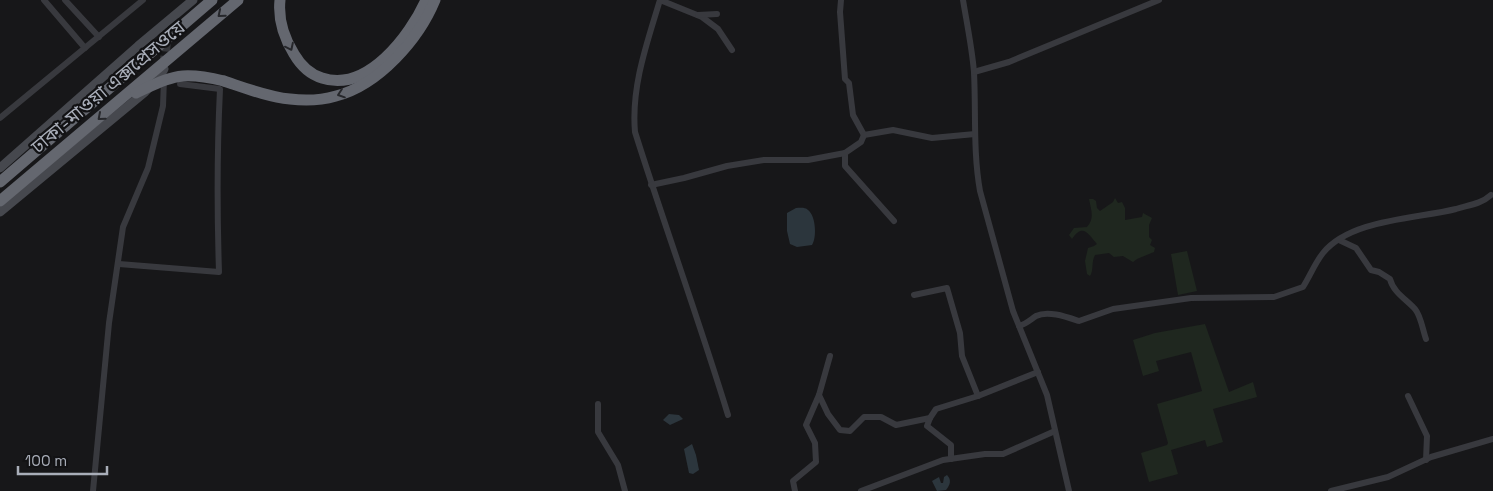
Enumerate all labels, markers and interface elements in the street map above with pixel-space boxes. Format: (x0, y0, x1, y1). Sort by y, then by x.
one-way arrow (218, 8, 227, 17)
street label: ঢাকা-মাওয়া এক্সপ্রেসওয়ে (25, 14, 191, 160)
one-way arrow (284, 42, 294, 51)
one-way arrow (338, 88, 346, 98)
one-way arrow (97, 111, 106, 120)
scale bar (18, 444, 106, 476)
text: 100 m (25, 451, 67, 470)

